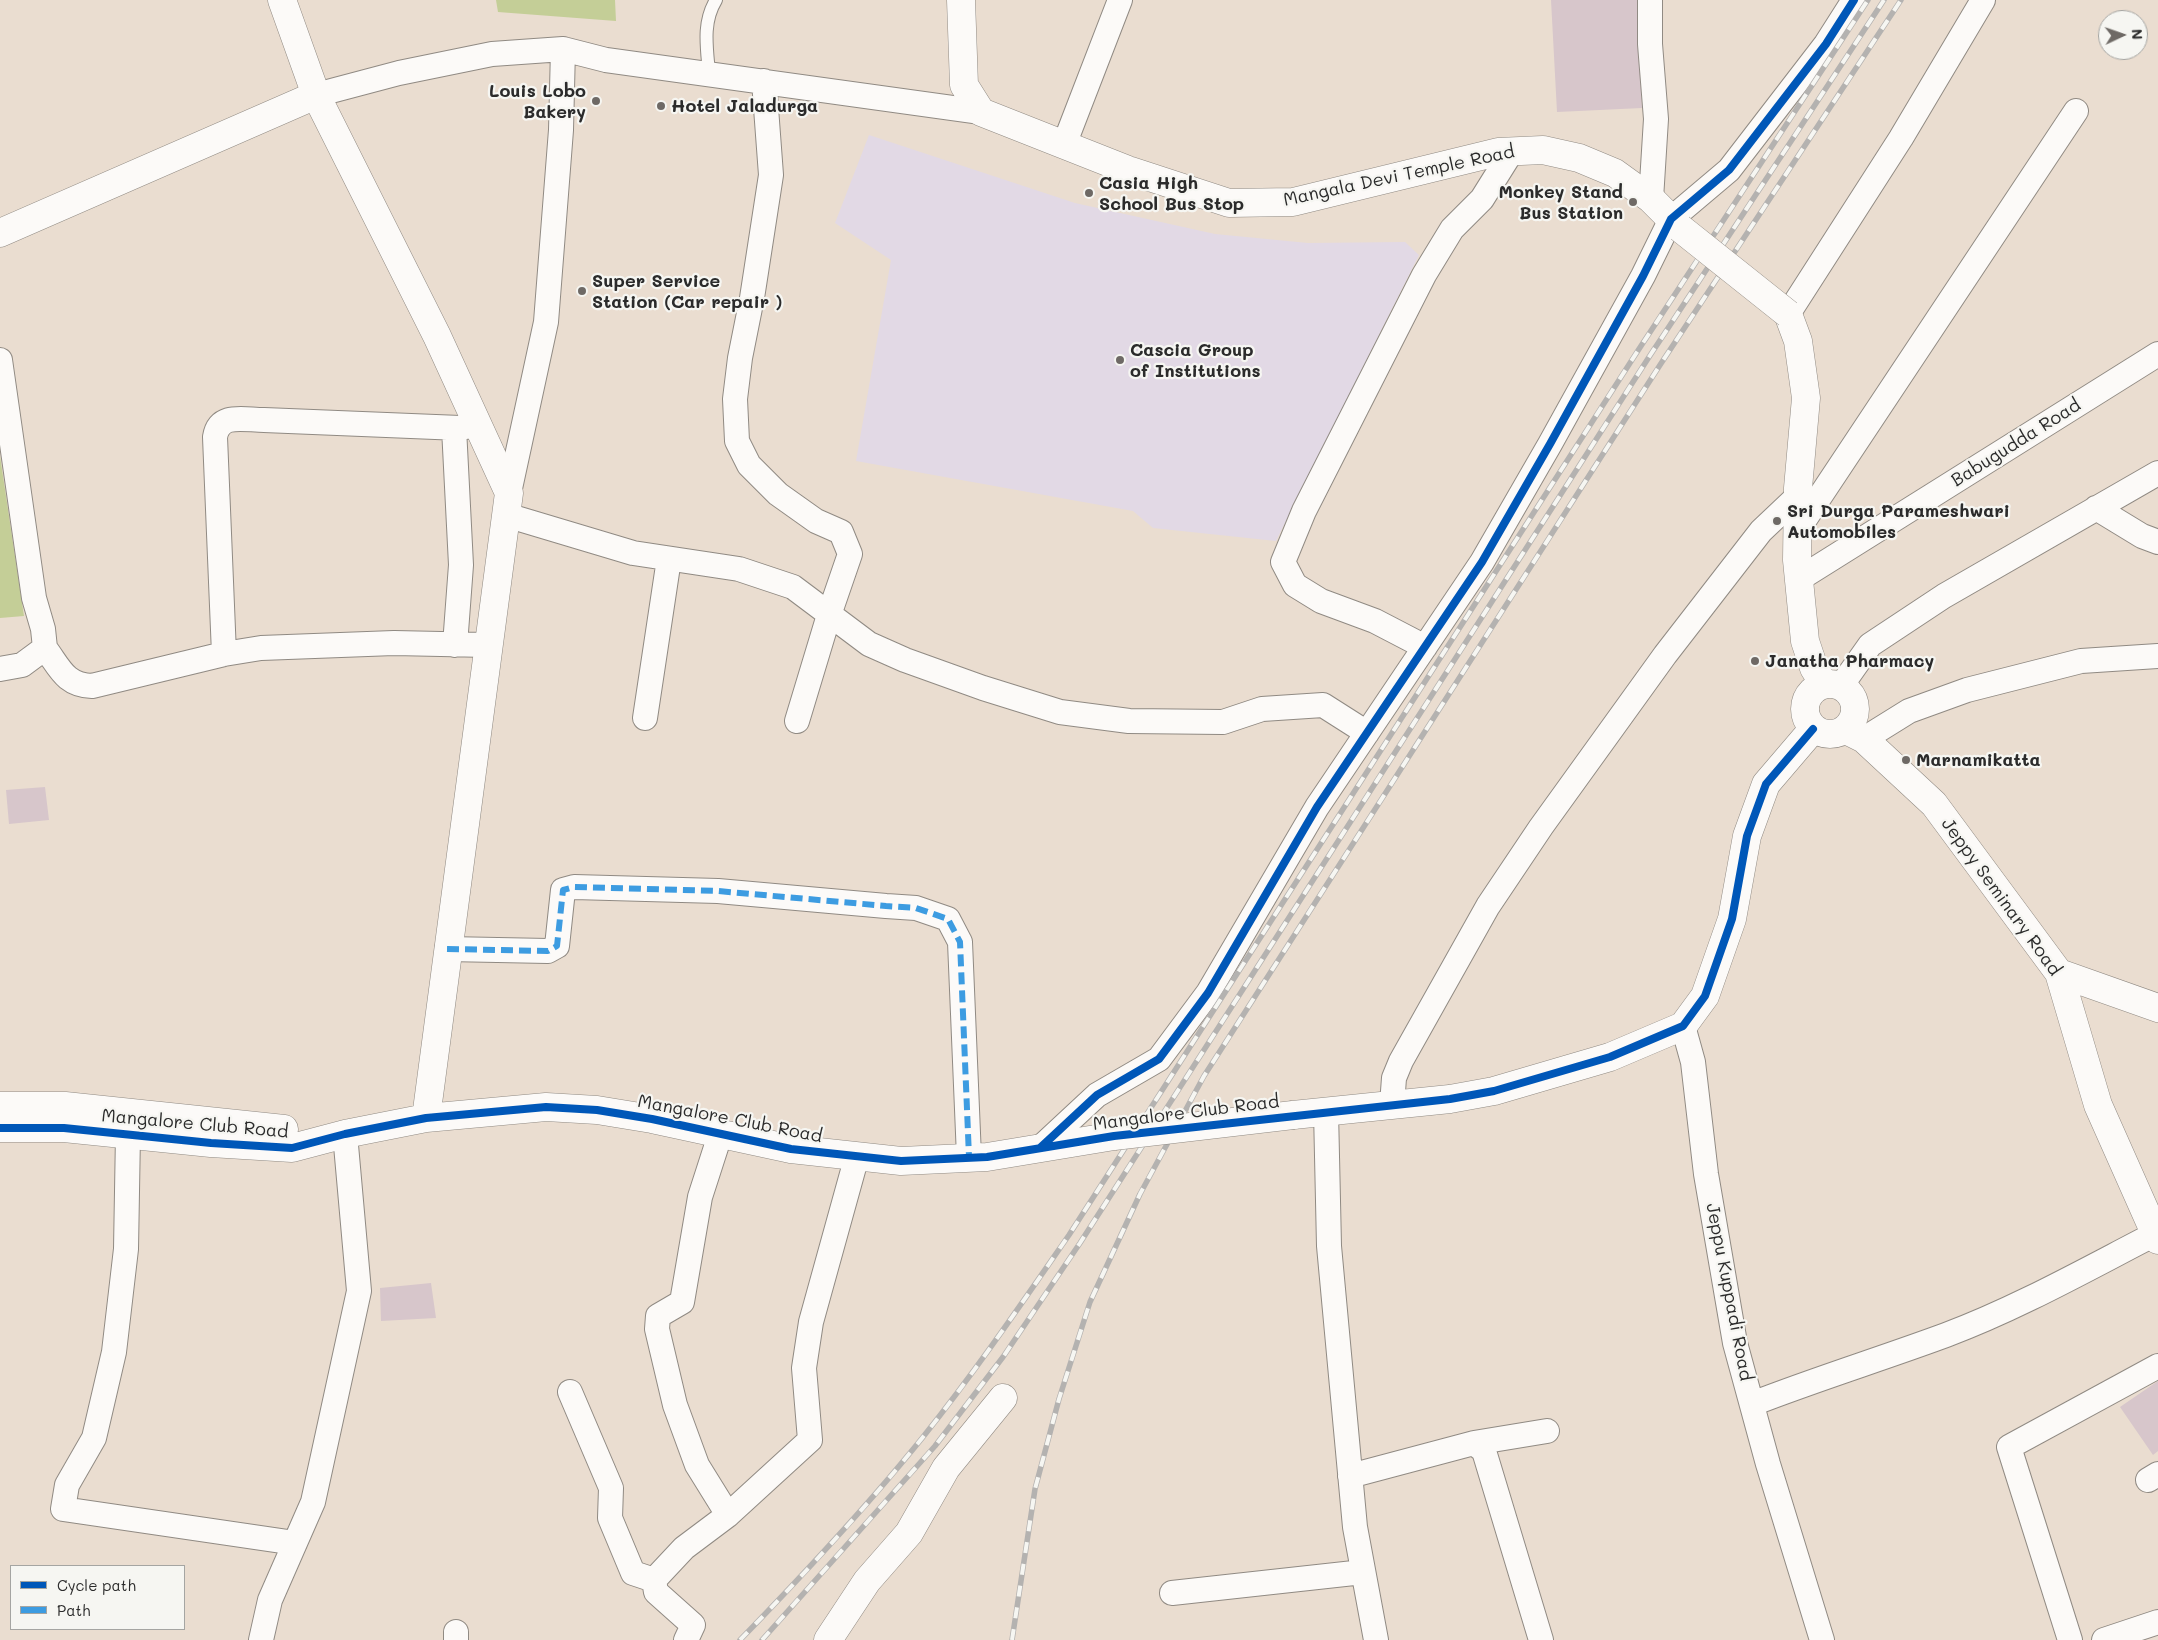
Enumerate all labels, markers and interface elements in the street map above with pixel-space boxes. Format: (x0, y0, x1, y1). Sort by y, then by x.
north arrow (2098, 10, 2148, 60)
text: N (2128, 28, 2147, 40)
place label: Louis Lobo Bakery (489, 80, 586, 122)
marker: Louis Lobo Bakery (590, 95, 602, 107)
place label: Hotel Jaladurga (671, 95, 818, 117)
marker: Hotel Jaladurga (655, 100, 667, 112)
street label: Mangala Devi Temple Road (1281, 141, 1517, 211)
place label: Casia High School Bus Stop (1099, 172, 1244, 214)
place label: Monkey Stand Bus Station (1498, 181, 1623, 223)
marker: Casia High School Bus Stop (1083, 187, 1095, 199)
marker: Monkey Stand Bus Station (1627, 196, 1639, 208)
place label: Super Service Station (Car repair ) (592, 270, 782, 312)
marker: Super Service Station (Car repair ) (576, 285, 588, 297)
place label: Cascia Group of Institutions (1130, 339, 1260, 382)
marker: Cascia Group of Institutions (1114, 354, 1126, 366)
street label: Babugudda Road (1947, 394, 2085, 492)
place label: Sri Durga Parameshwari Automobiles (1787, 500, 2010, 542)
marker: Sri Durga Parameshwari Automobiles (1771, 515, 1783, 527)
place label: Janatha Pharmacy (1765, 650, 1934, 672)
marker: Janatha Pharmacy (1749, 655, 1761, 667)
place label: Marnamikatta (1916, 749, 2041, 771)
marker: Marnamikatta (1900, 754, 1912, 766)
street label: Jeppy Seminary Road (1937, 814, 2065, 980)
street label: Mangalore Club Road (636, 1091, 824, 1147)
street label: Mangalore Club Road (1092, 1091, 1280, 1135)
street label: Mangalore Club Road (101, 1105, 289, 1143)
street label: Jeppu Kuppadi Road (1701, 1201, 1757, 1383)
legend (10, 1565, 185, 1630)
text: Cycle path (57, 1575, 136, 1595)
text: Path (57, 1600, 91, 1620)

